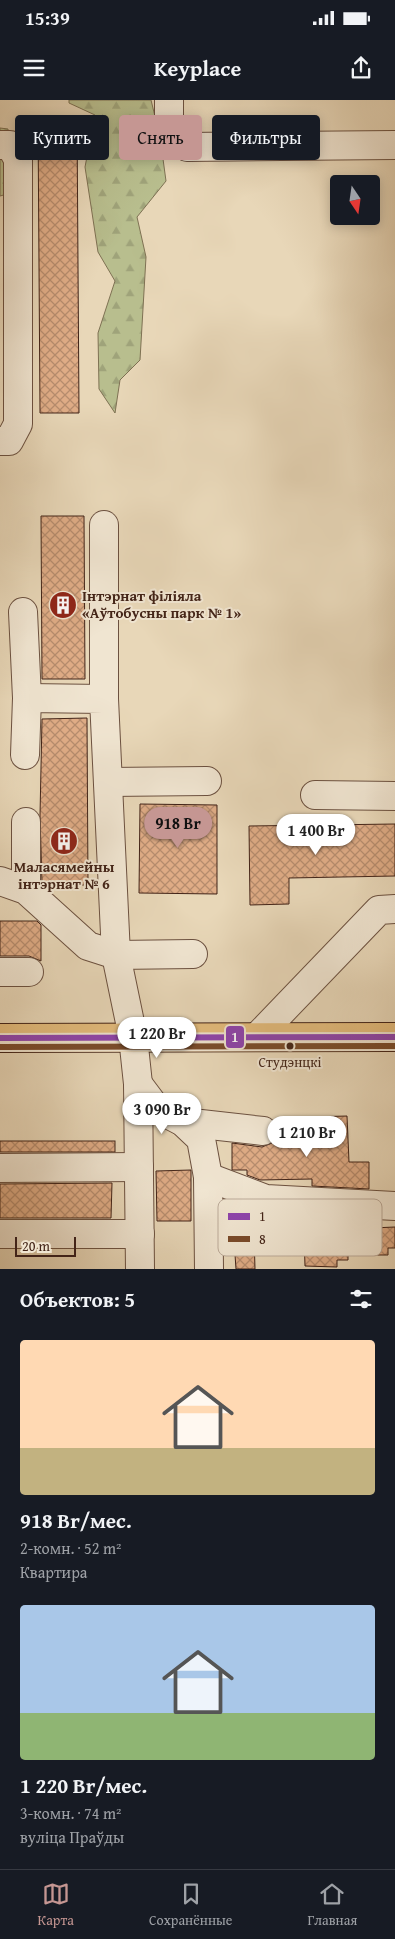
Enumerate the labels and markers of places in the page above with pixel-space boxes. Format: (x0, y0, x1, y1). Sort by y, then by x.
place label: Інтэрнат філіяла «Аўтобусны парк № 1» (82, 585, 241, 623)
building icon: Інтэрнат філіяла «Аўтобусны парк № 1» (48, 590, 78, 620)
pin: 918 Br (137, 806, 219, 849)
pin: 1 400 Br (264, 814, 368, 856)
building icon: Маласямейны інтэрнат № 6 (49, 826, 79, 856)
place label: Маласямейны інтэрнат № 6 (14, 856, 115, 894)
pin: 1 220 Br (105, 1016, 209, 1059)
marker: Студэнцкі (285, 1041, 295, 1051)
place label: Студэнцкі (258, 1052, 322, 1072)
pin: 3 090 Br (110, 1092, 214, 1135)
pin: 1 210 Br (255, 1116, 359, 1158)

